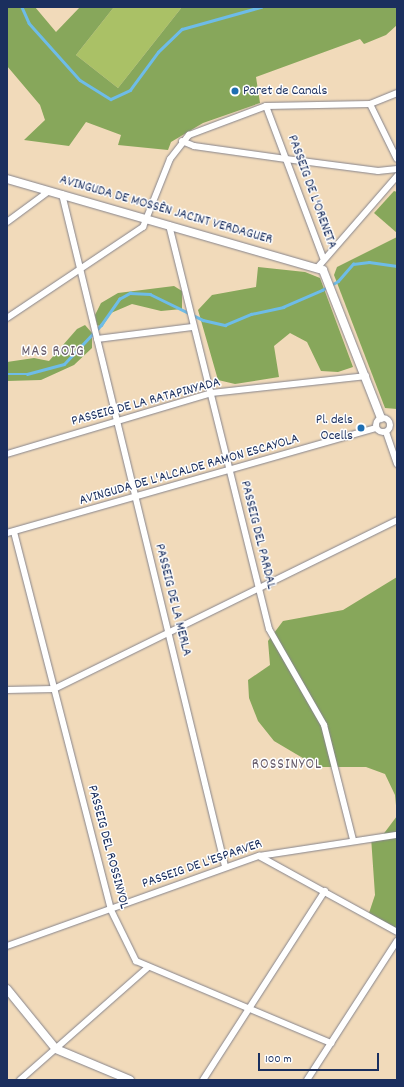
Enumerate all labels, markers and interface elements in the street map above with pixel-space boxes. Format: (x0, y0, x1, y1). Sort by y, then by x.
place label: Paret de Canals (243, 83, 327, 99)
marker: Paret de Canals (230, 86, 240, 96)
street label: PASSEIG DE L'ORENETA (284, 133, 340, 251)
street label: AVINGUDA DE MOSSÈN JACINT VERDAGUER (58, 171, 274, 249)
district label: MAS ROIG (21, 344, 85, 362)
street label: PASSEIG DE LA RATAPINYADA (70, 374, 222, 430)
place label: Pl. dels Ocells (316, 412, 353, 444)
marker: Pl. dels Ocells (356, 423, 366, 433)
street label: AVINGUDA DE L'ALCALDE RAMON ESCAYOLA (77, 431, 301, 509)
street label: PASSEIG DEL PARDAL (236, 479, 280, 591)
street label: PASSEIG DE LA MERLA (151, 542, 195, 658)
district label: ROSSINYOL (252, 757, 322, 775)
street label: PASSEIG DEL ROSSINYOL (83, 783, 133, 911)
street label: PASSEIG DE L'ESPARVER (140, 836, 264, 892)
scale bar (260, 1045, 381, 1071)
text: 100 m (265, 1051, 292, 1068)

